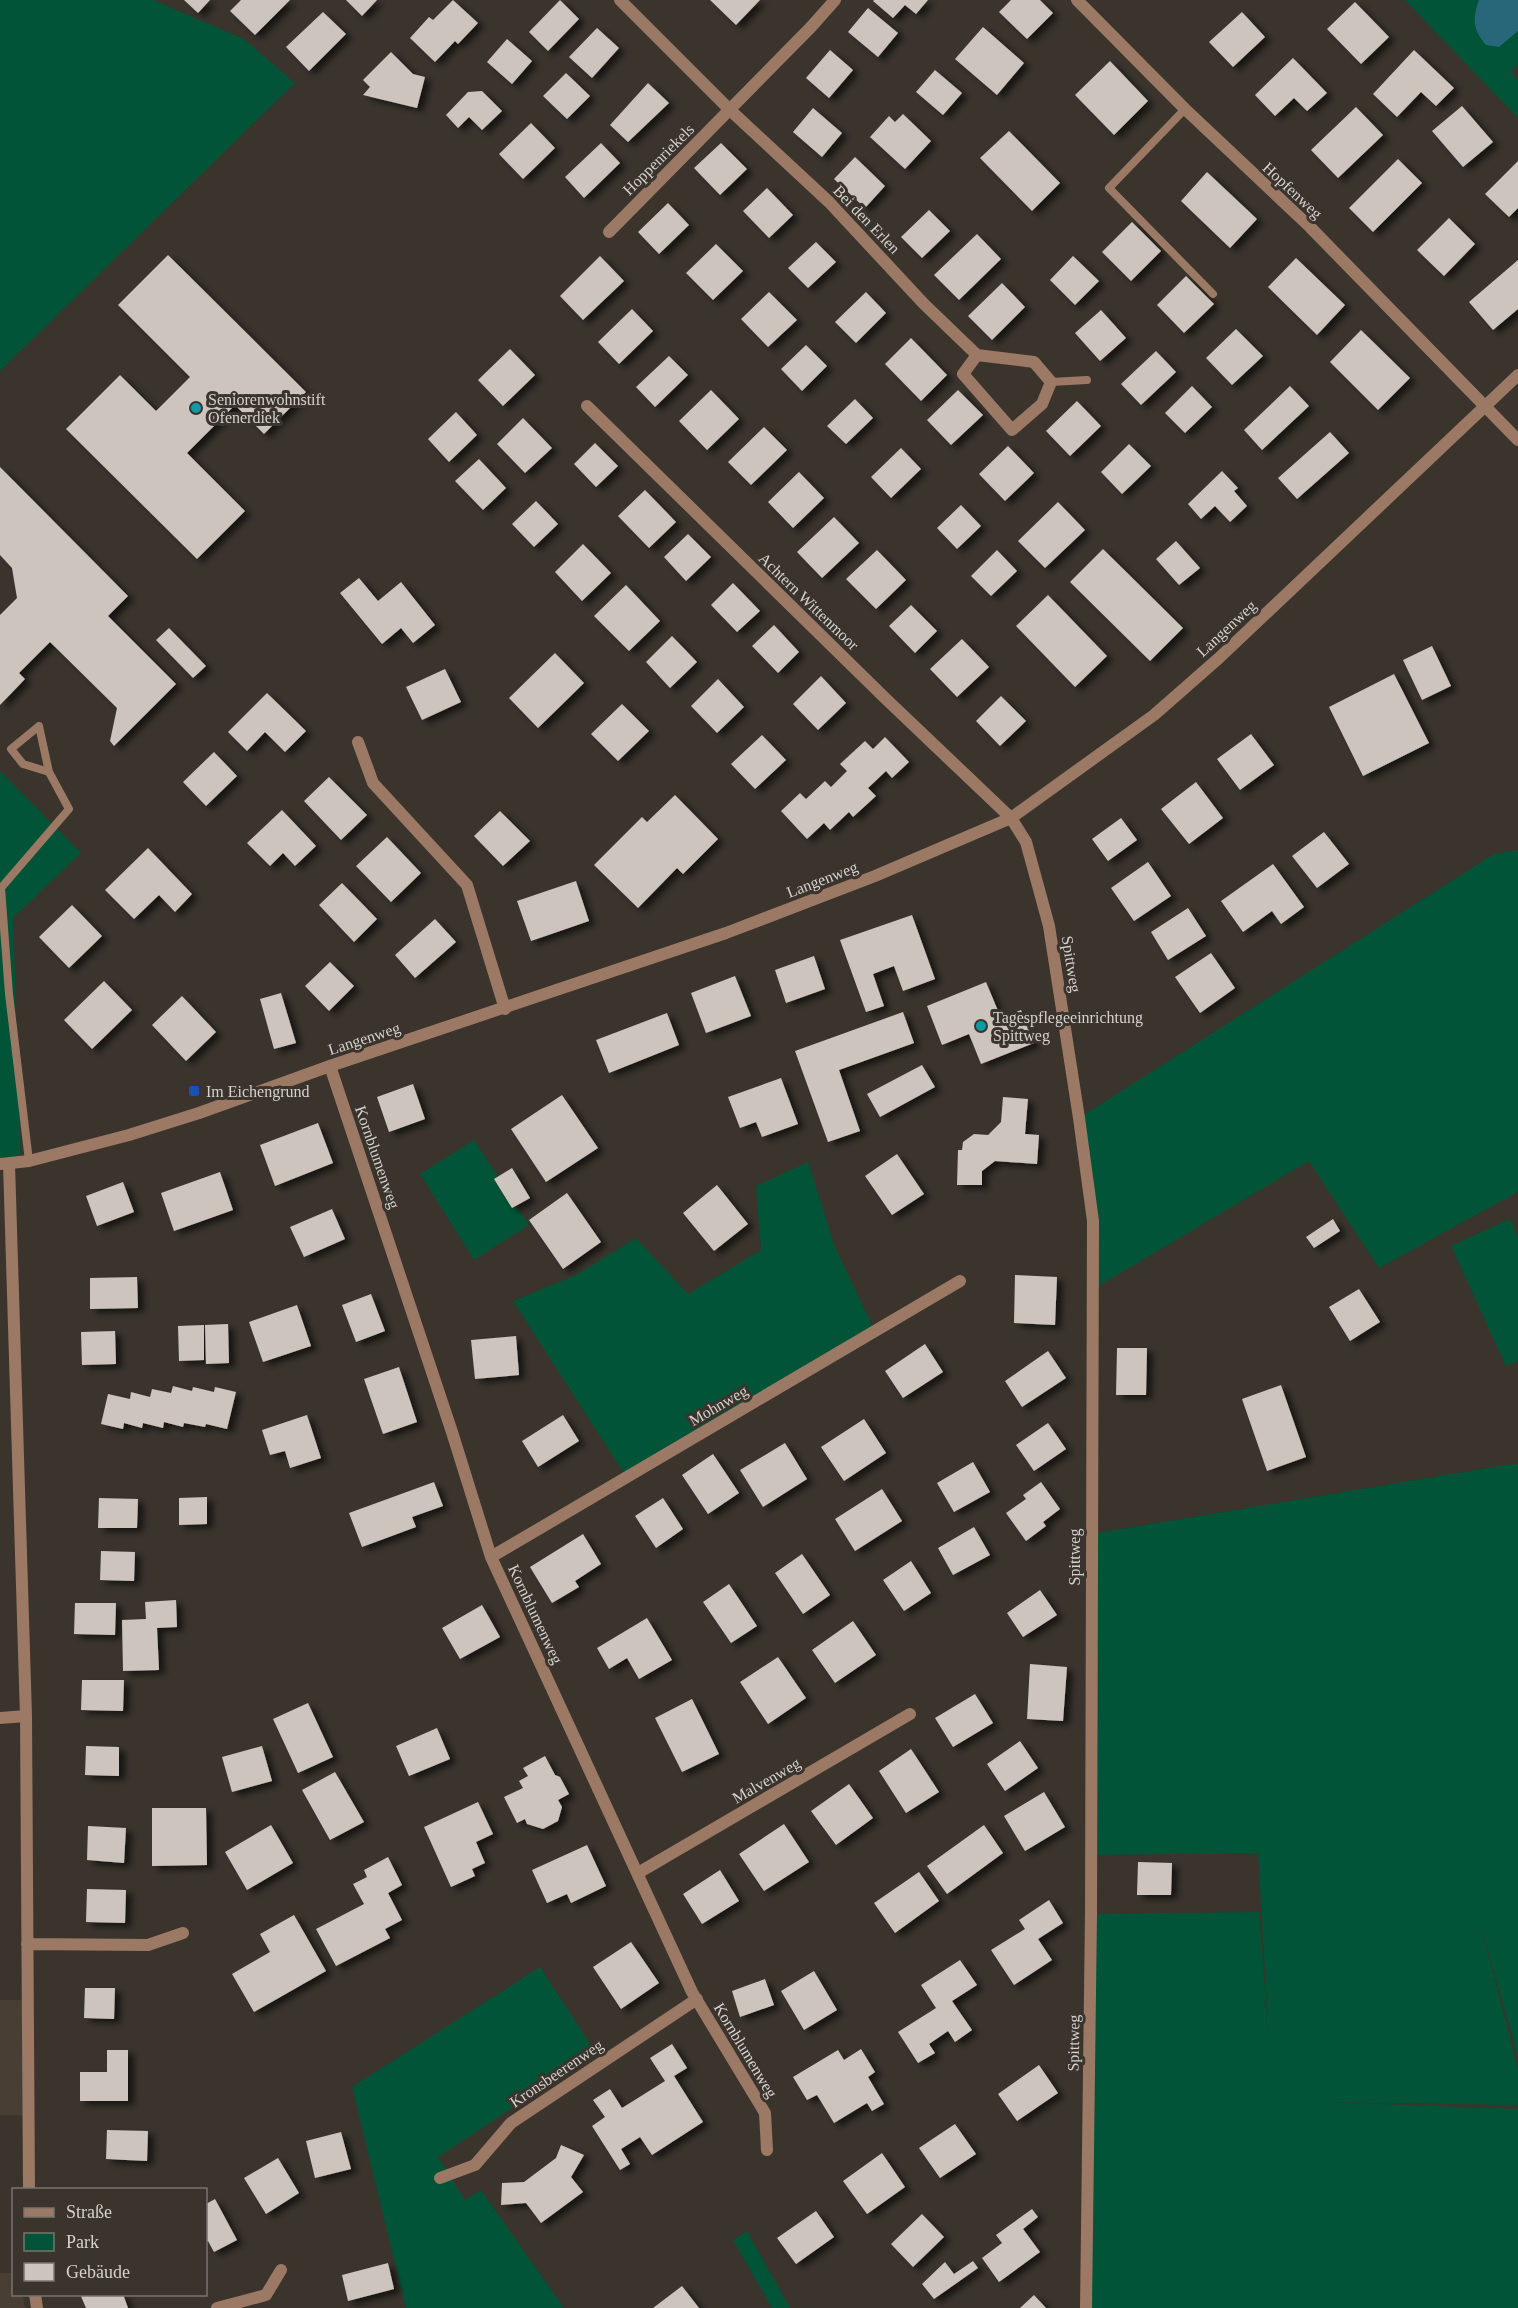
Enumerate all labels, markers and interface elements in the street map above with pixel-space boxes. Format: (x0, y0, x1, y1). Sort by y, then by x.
street label: Hoppenriekels (619, 120, 698, 199)
street label: Hopfenweg (1259, 159, 1326, 223)
street label: Bei den Erlen (830, 182, 903, 257)
place label: Seniorenwohnstift Ofenerdiek (208, 391, 326, 426)
marker: Seniorenwohnstift Ofenerdiek (189, 401, 203, 415)
street label: Achtern Wittenmoor (755, 549, 862, 654)
street label: Langenweg (1193, 597, 1260, 661)
street label: Langenweg (784, 858, 860, 902)
street label: Spittweg (1058, 935, 1084, 994)
place label: Tagespflegeeinrichtung Spittweg (993, 1009, 1143, 1045)
street label: Langenweg (326, 1019, 403, 1059)
marker: Tagespflegeeinrichtung Spittweg (974, 1019, 988, 1033)
place label: Im Eichengrund (206, 1083, 310, 1101)
marker: Im Eichengrund (187, 1084, 201, 1098)
street label: Kornblumenweg (351, 1104, 403, 1211)
street label: Mohnweg (686, 1382, 751, 1430)
street label: Spittweg (1066, 1529, 1084, 1585)
street label: Kornblumenweg (504, 1562, 566, 1667)
street label: Malvenweg (729, 1754, 804, 1808)
street label: Kornblumenweg (710, 2000, 781, 2101)
street label: Spittweg (1065, 2014, 1083, 2072)
street label: Kronsbeerenweg (507, 2036, 607, 2112)
legend (12, 2188, 207, 2296)
text: Straße (66, 2202, 112, 2222)
text: Park (66, 2232, 99, 2252)
text: Gebäude (66, 2262, 130, 2282)

